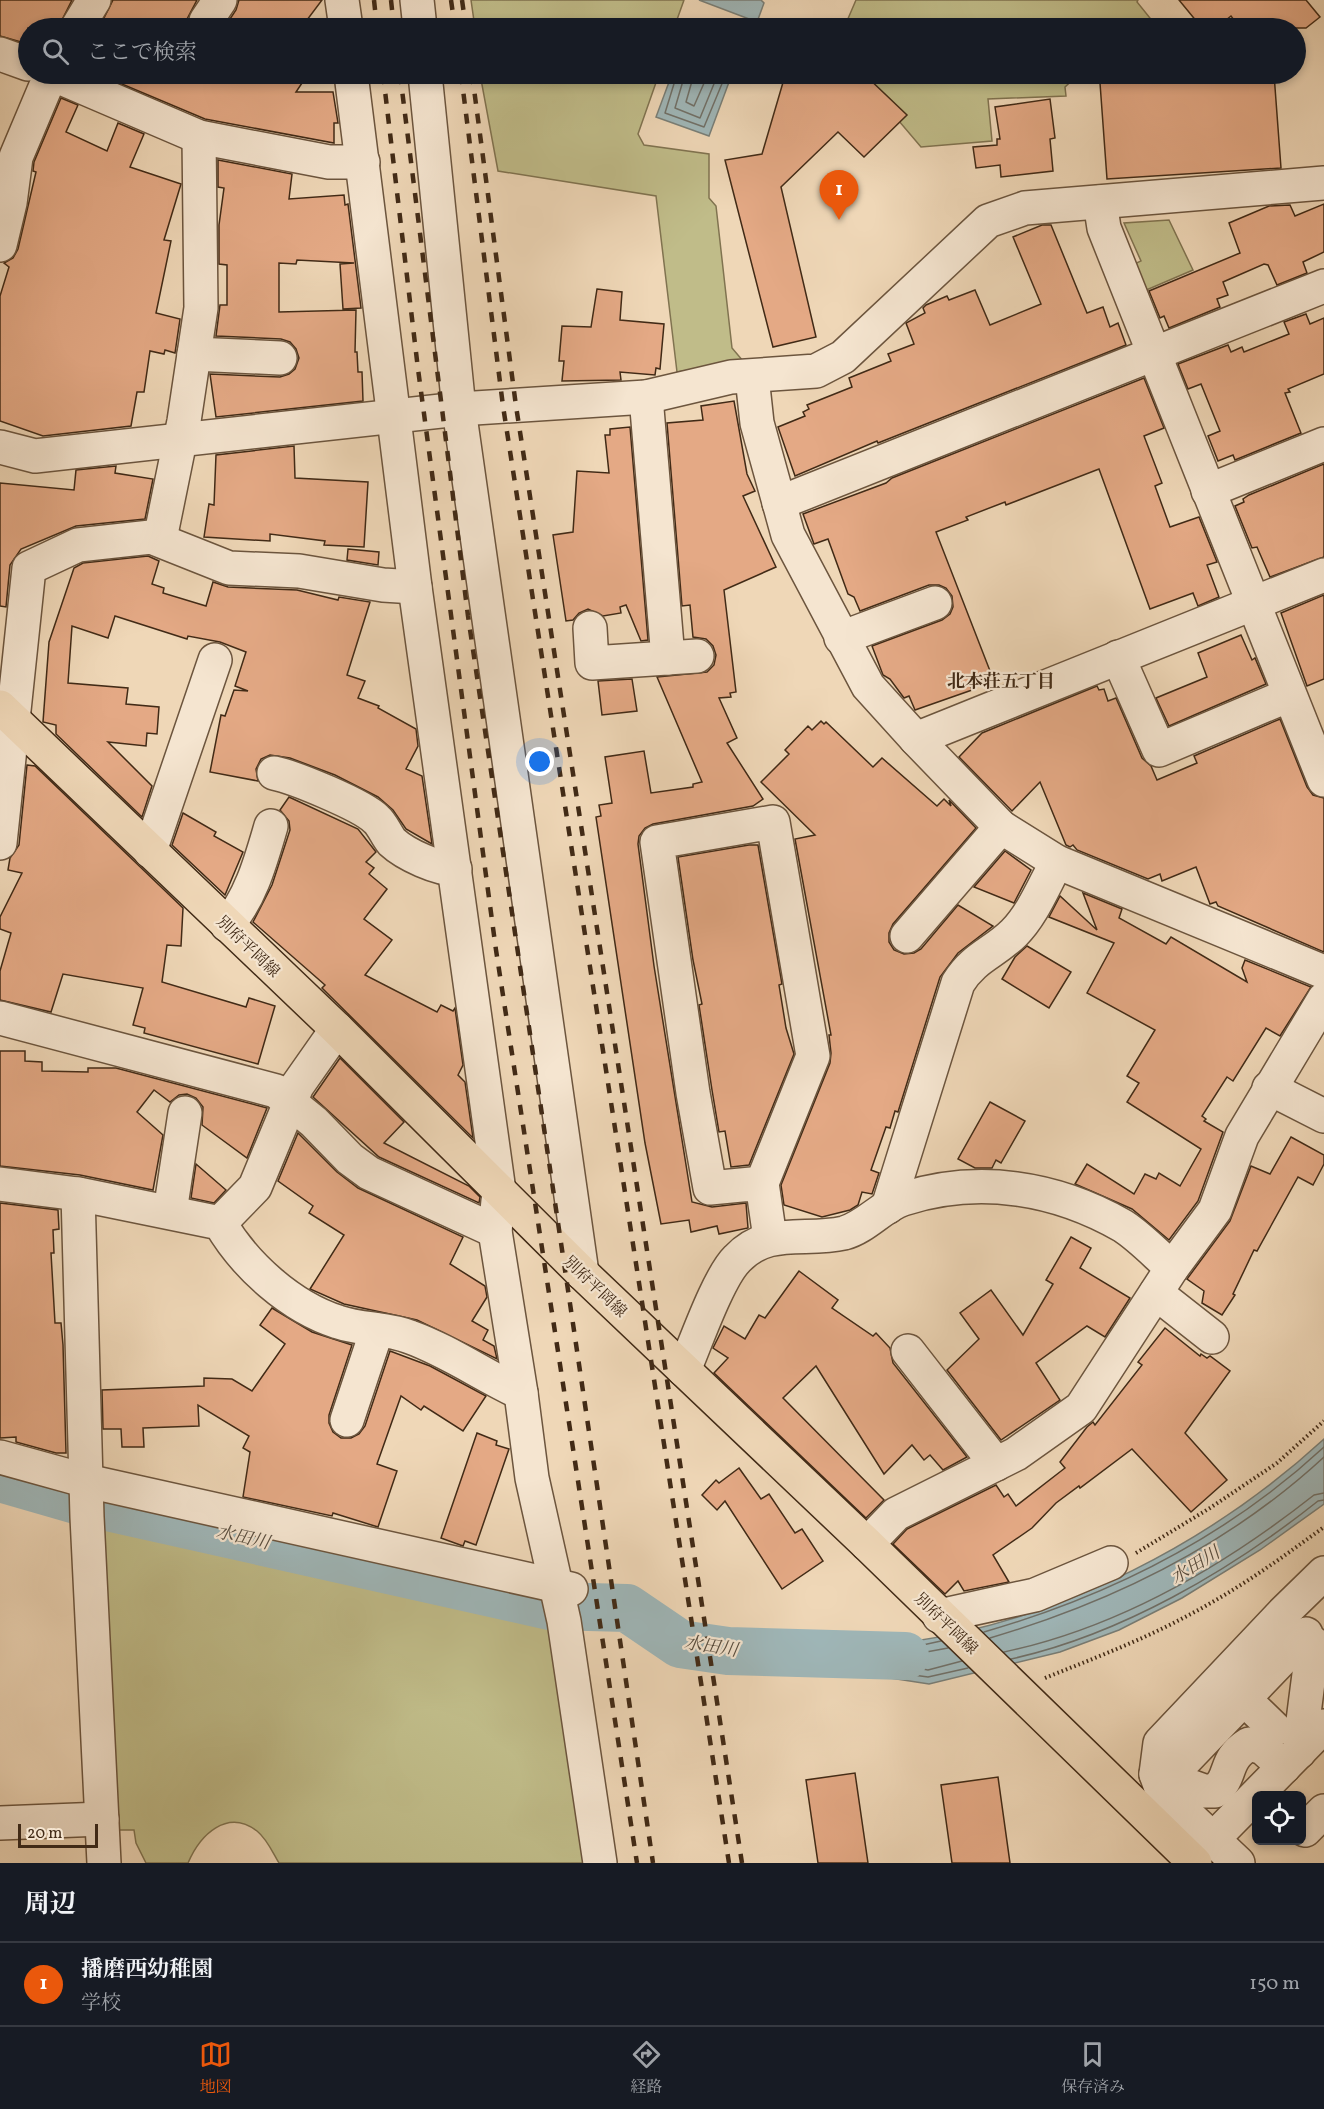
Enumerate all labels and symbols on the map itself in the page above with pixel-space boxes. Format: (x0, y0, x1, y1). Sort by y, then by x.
pin: 1 (820, 170, 858, 220)
district label: 北本荘五丁目 (947, 670, 1055, 695)
your location (525, 747, 554, 776)
street label: 別府平岡線 (211, 912, 284, 983)
street label: 別府平岡線 (558, 1252, 631, 1323)
water label: 水田川 (214, 1520, 274, 1557)
water label: 水田川 (1166, 1540, 1227, 1591)
street label: 別府平岡線 (909, 1589, 982, 1660)
water label: 水田川 (682, 1631, 741, 1664)
scale bar (18, 1821, 98, 1848)

